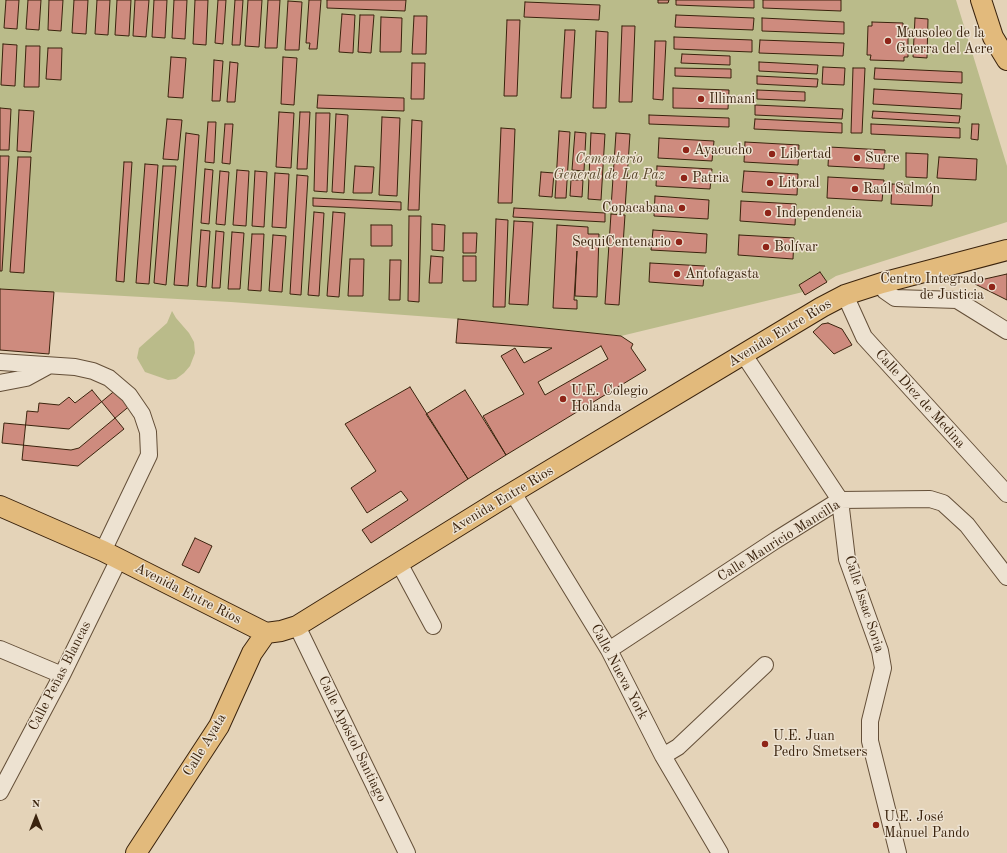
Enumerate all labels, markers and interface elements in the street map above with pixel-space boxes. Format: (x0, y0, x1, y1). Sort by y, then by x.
place label: Mausoleo de la Guerra del Acre (896, 25, 993, 58)
marker: Mausoleo de la Guerra del Acre (883, 36, 893, 46)
place label: Illimani (709, 91, 755, 107)
marker: Illimani (696, 94, 706, 104)
place label: Ayacucho (694, 142, 752, 158)
marker: Ayacucho (681, 145, 691, 155)
place label: Libertad (780, 146, 832, 162)
marker: Libertad (767, 149, 777, 159)
place label: Sucre (865, 150, 899, 166)
park label: Cementerio General de La Paz (553, 151, 665, 184)
marker: Sucre (852, 153, 862, 163)
place label: Patria (692, 170, 729, 186)
marker: Patria (679, 173, 689, 183)
place label: Litoral (778, 175, 819, 191)
marker: Litoral (765, 178, 775, 188)
place label: Raúl Salmón (863, 181, 940, 197)
marker: Raúl Salmón (850, 184, 860, 194)
place label: Copacabana (602, 200, 674, 216)
marker: Copacabana (677, 203, 687, 213)
place label: Independencia (776, 205, 862, 221)
marker: Independencia (763, 208, 773, 218)
place label: SequiCentenario (572, 234, 671, 250)
marker: SequiCentenario (674, 237, 684, 247)
place label: Bolívar (774, 239, 818, 255)
marker: Bolívar (761, 242, 771, 252)
place label: Antofagasta (685, 266, 759, 282)
marker: Antofagasta (672, 269, 682, 279)
place label: Centro Integrado de Justicia (880, 271, 984, 304)
marker: Centro Integrado de Justicia (987, 282, 997, 292)
street label: Avenida Entre Rios (725, 296, 835, 370)
street label: Calle Diez de Medina (871, 346, 969, 452)
place label: U.E. Colegio Holanda (571, 383, 648, 416)
marker: U.E. Colegio Holanda (558, 394, 568, 404)
street label: Avenida Entre Rios (447, 463, 557, 537)
street label: Calle Mauricio Mancilla (715, 496, 843, 586)
street label: Calle Issac Soria (840, 553, 888, 655)
street label: Avenida Entre Rios (132, 560, 244, 628)
street label: Calle Peñas Blancas (25, 618, 95, 734)
street label: Calle Nueva York (587, 621, 651, 723)
street label: Calle Apóstol Santiago (314, 673, 390, 805)
street label: Calle Ayata (180, 711, 230, 779)
place label: U.E. Juan Pedro Smetsers (773, 728, 868, 760)
marker: U.E. Juan Pedro Smetsers (760, 739, 770, 749)
north arrow (16, 797, 56, 837)
text: N (32, 799, 40, 810)
place label: U.E. José Manuel Pando (884, 809, 969, 842)
marker: U.E. José Manuel Pando (871, 820, 881, 830)

